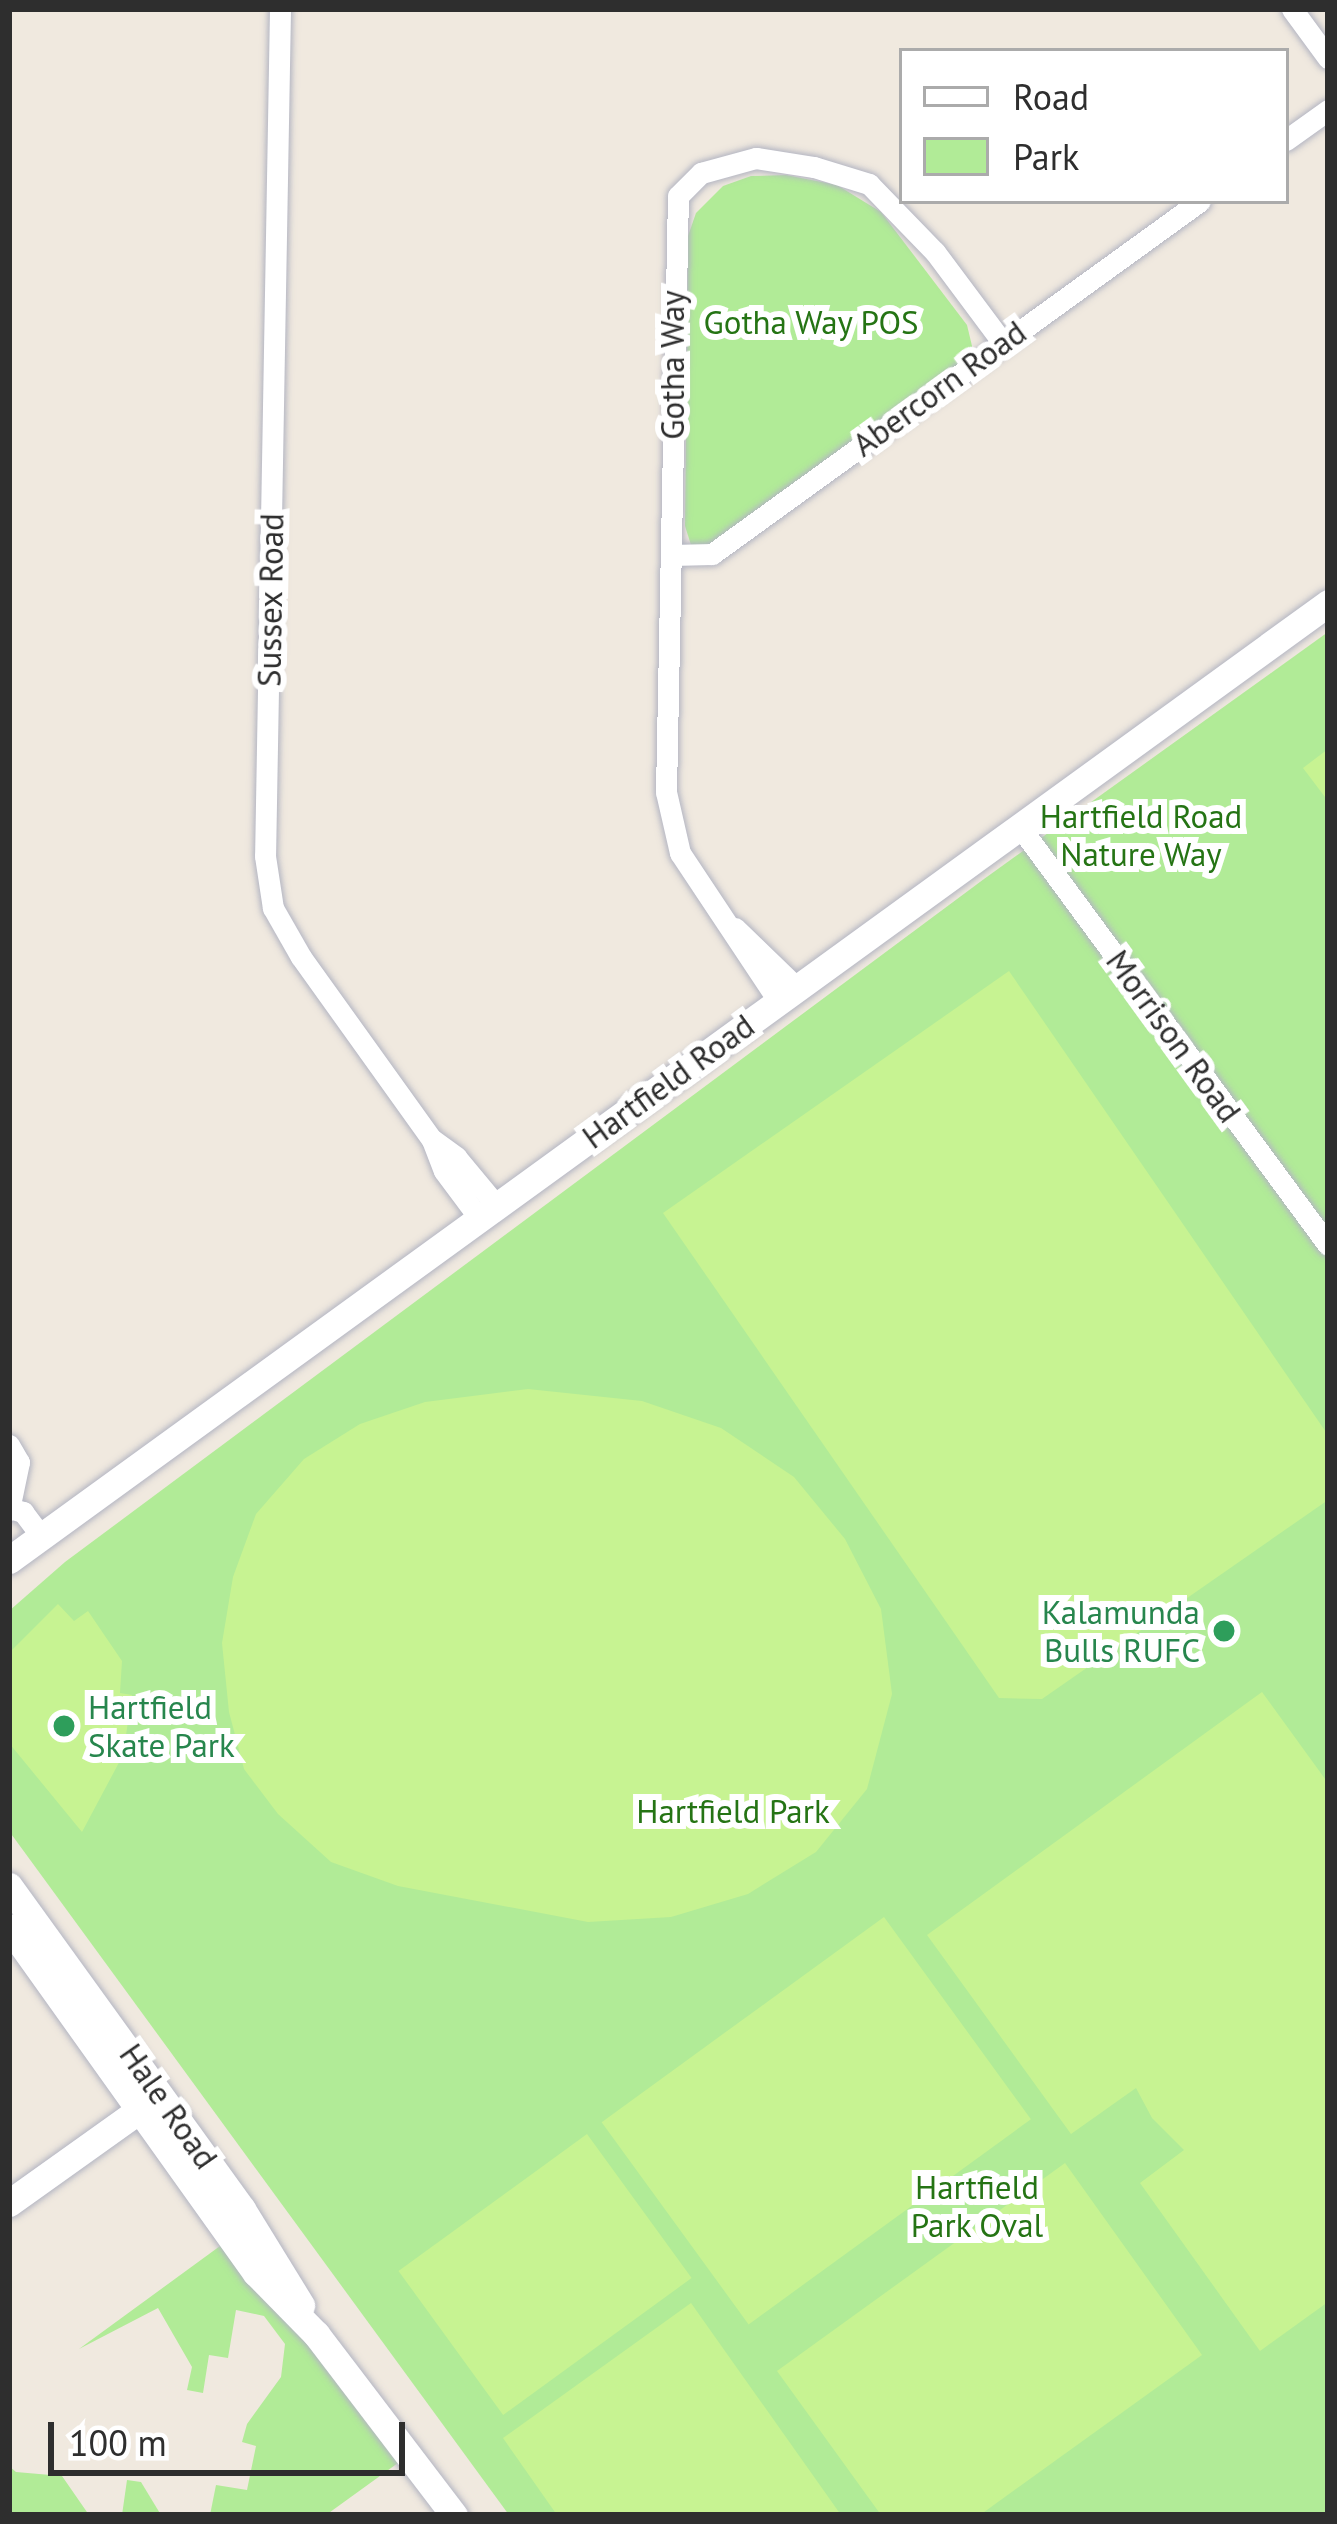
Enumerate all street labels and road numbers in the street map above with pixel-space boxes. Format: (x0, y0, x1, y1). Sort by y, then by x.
street label: Gotha Way (652, 290, 692, 440)
street label: Abercorn Road (844, 312, 1034, 464)
street label: Sussex Road (249, 512, 291, 688)
street label: Morrison Road (1098, 942, 1250, 1130)
street label: Hartfield Road (574, 1005, 762, 1157)
street label: Hale Road (112, 2036, 226, 2176)

